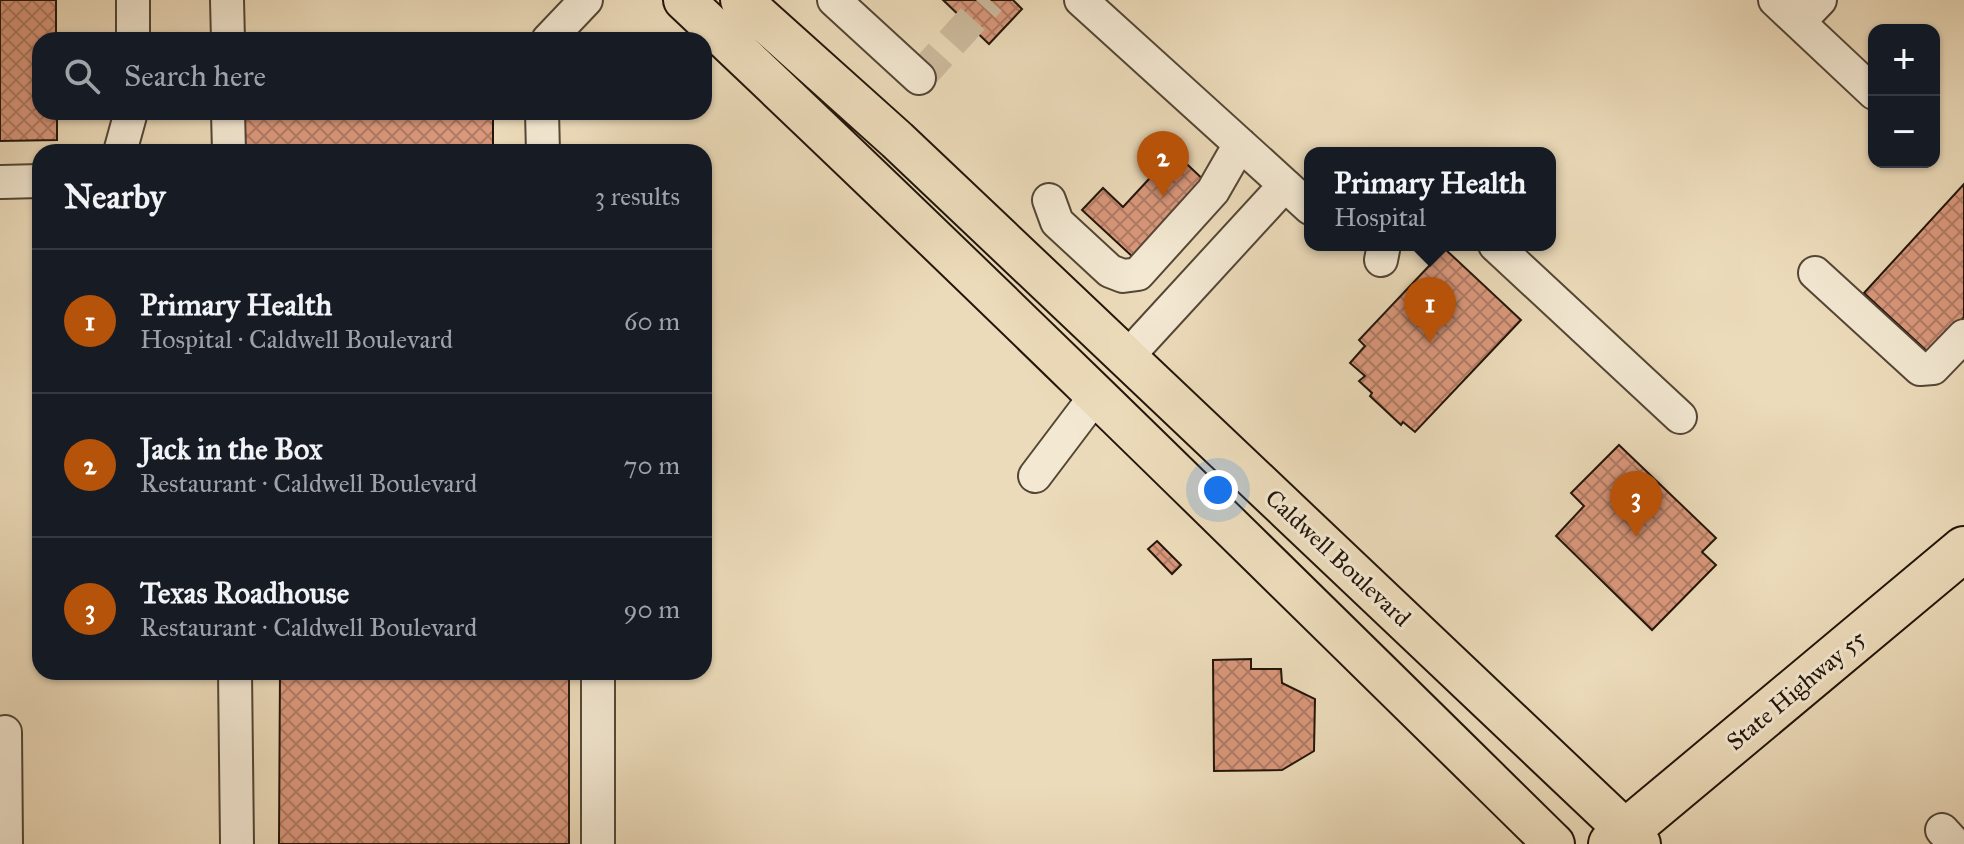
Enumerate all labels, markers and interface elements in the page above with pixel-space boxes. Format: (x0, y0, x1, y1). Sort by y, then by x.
map controls (1868, 24, 1940, 168)
button: + (1868, 24, 1940, 96)
search box (32, 32, 712, 120)
icon: search (60, 54, 104, 98)
text: Search here (124, 58, 266, 94)
button: − (1868, 96, 1940, 168)
pin: 2 (1137, 131, 1189, 197)
popup (1304, 147, 1556, 251)
text: Primary Health (1334, 165, 1526, 201)
text: Nearby (64, 176, 166, 217)
text: 3 results (595, 180, 680, 212)
text: Hospital (1334, 201, 1426, 233)
pin: 1 (1404, 277, 1456, 343)
text: Primary Health (140, 287, 332, 323)
text: 1 (85, 305, 95, 337)
text: 60 m (624, 305, 680, 337)
text: Hospital · Caldwell Boulevard (140, 323, 453, 355)
text: Jack in the Box (140, 431, 323, 467)
text: 2 (84, 449, 96, 481)
text: 70 m (624, 449, 680, 481)
text: Restaurant · Caldwell Boulevard (140, 467, 477, 499)
your location (1198, 470, 1238, 510)
pin: 3 (1610, 471, 1662, 537)
street label: Caldwell Boulevard (1259, 483, 1417, 633)
text: Texas Roadhouse (140, 575, 349, 611)
text: 3 (85, 593, 95, 625)
text: 90 m (623, 593, 680, 625)
text: Restaurant · Caldwell Boulevard (140, 611, 477, 643)
street label: State Highway 55 (1720, 623, 1872, 757)

